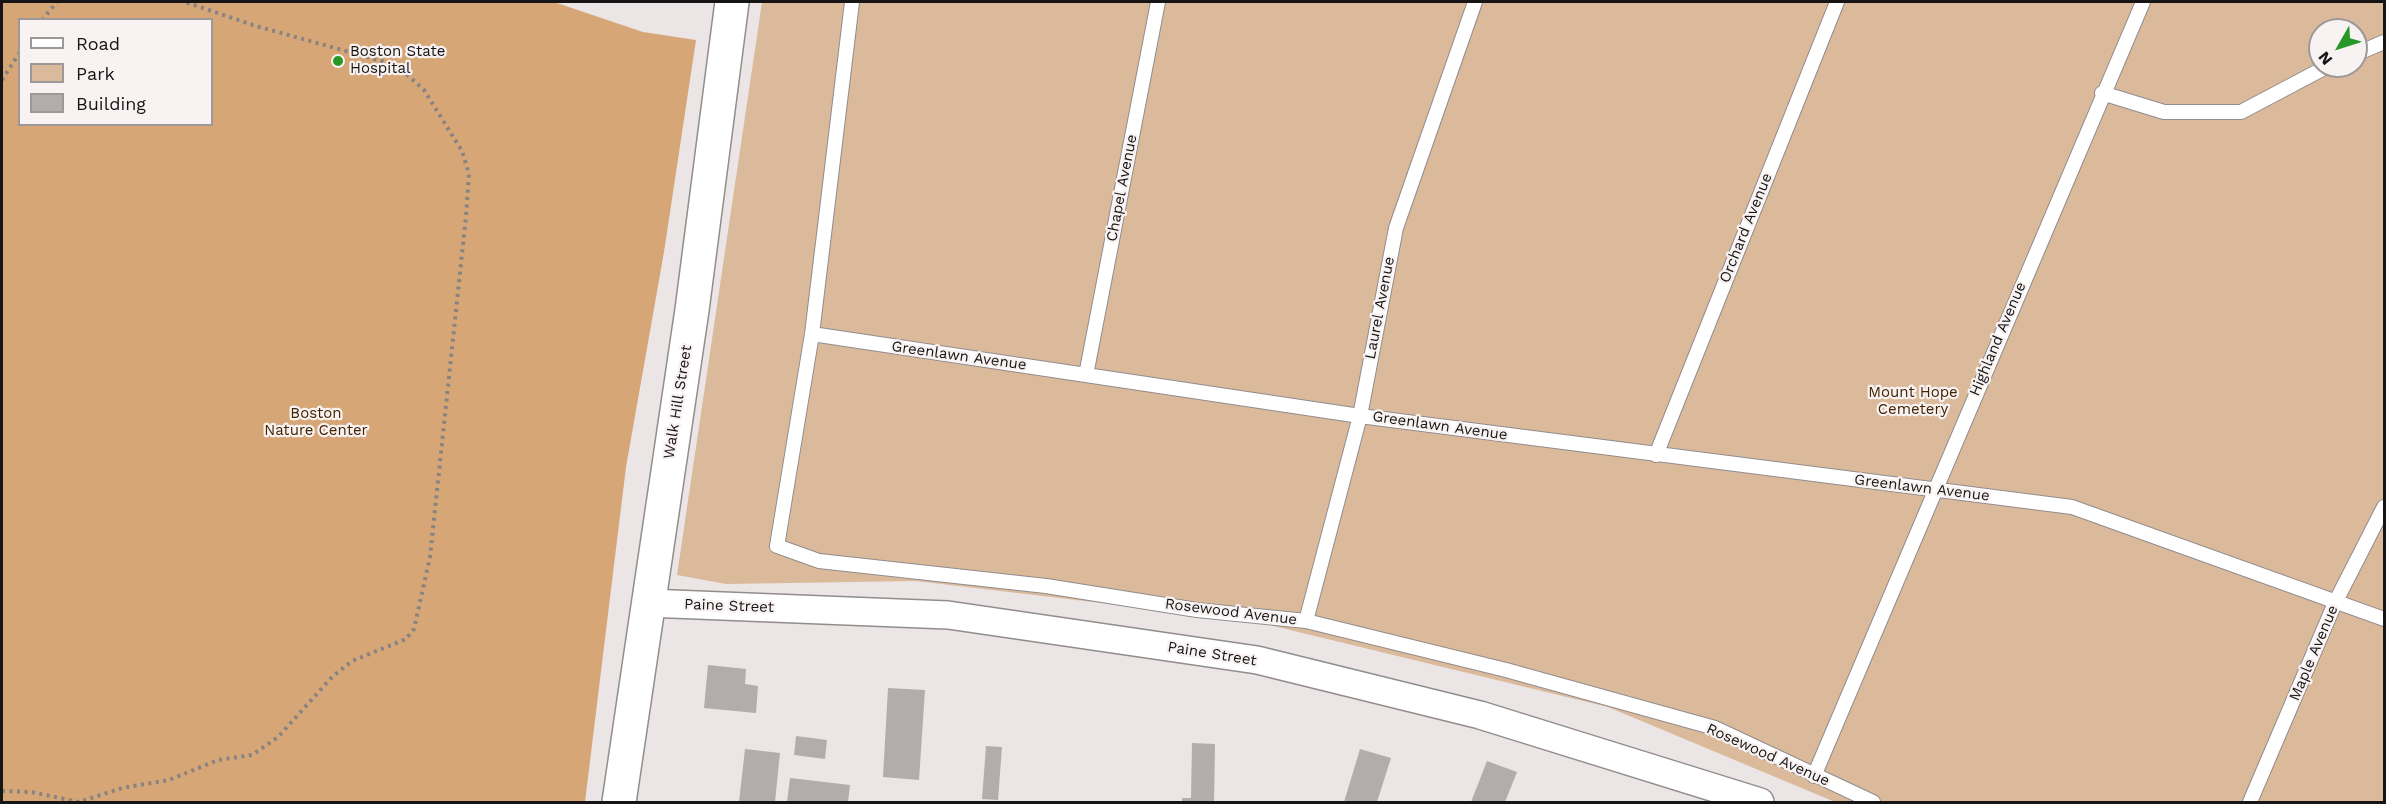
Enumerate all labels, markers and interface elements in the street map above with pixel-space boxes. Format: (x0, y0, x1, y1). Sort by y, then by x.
legend (18, 18, 213, 126)
north arrow (2308, 18, 2368, 78)
text: Road (76, 33, 120, 54)
place label: Boston State Hospital (350, 43, 445, 78)
text: N (2314, 48, 2336, 69)
marker: Boston State Hospital (331, 54, 345, 68)
text: Park (76, 63, 115, 84)
text: Building (76, 93, 146, 114)
street label: Chapel Avenue (1103, 133, 1141, 243)
street label: Orchard Avenue (1716, 171, 1776, 285)
street label: Laurel Avenue (1361, 255, 1399, 361)
street label: Highland Avenue (1966, 279, 2030, 399)
street label: Greenlawn Avenue (890, 338, 1028, 374)
street label: Walk Hill Street (660, 344, 696, 460)
park label: Mount Hope Cemetery (1868, 384, 1958, 419)
park label: Boston Nature Center (264, 405, 368, 440)
street label: Greenlawn Avenue (1371, 408, 1509, 444)
street label: Greenlawn Avenue (1853, 471, 1991, 505)
street label: Paine Street (684, 595, 774, 617)
street label: Rosewood Avenue (1164, 595, 1298, 629)
street label: Maple Avenue (2286, 603, 2342, 703)
street label: Paine Street (1166, 638, 1258, 670)
street label: Rosewood Avenue (1704, 720, 1832, 790)

